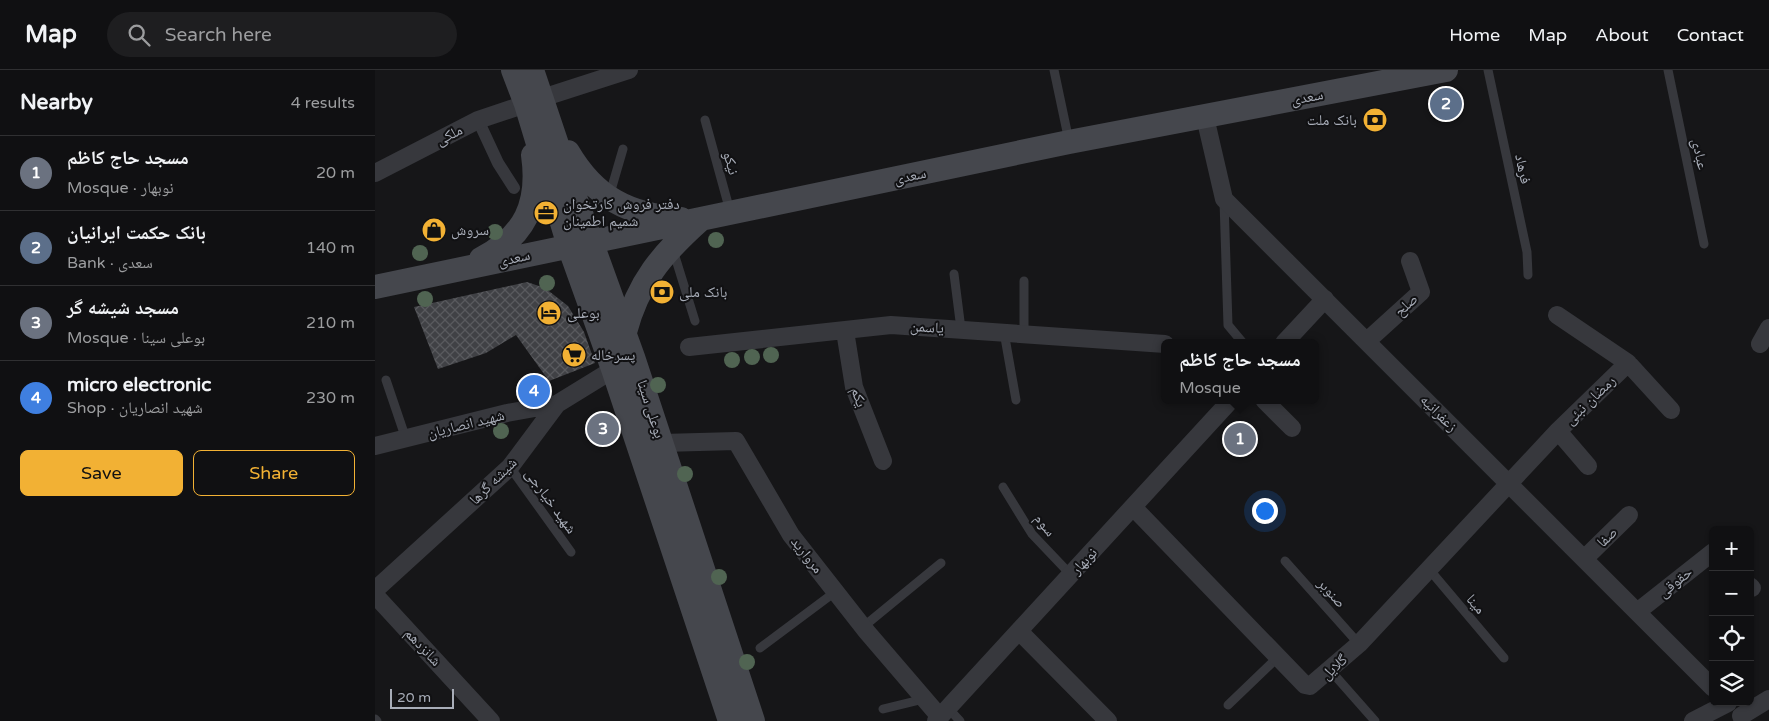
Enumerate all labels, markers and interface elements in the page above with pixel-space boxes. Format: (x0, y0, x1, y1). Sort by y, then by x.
search box (107, 12, 457, 57)
text: Map (25, 20, 77, 49)
icon: search (125, 21, 153, 49)
text: Search here (165, 24, 272, 46)
text: Home (1449, 24, 1500, 46)
text: Map (1528, 24, 1567, 46)
text: About (1595, 24, 1649, 46)
text: Contact (1677, 24, 1744, 46)
street label: سعدی (1289, 85, 1325, 110)
pin: 2 (1430, 85, 1462, 123)
text: Nearby (20, 90, 93, 115)
text: 4 results (291, 93, 355, 113)
bank icon: بانک ملت (1362, 107, 1388, 133)
place label: بانک ملت (1307, 111, 1357, 129)
street label: ملکی (433, 121, 466, 150)
street label: عبادی (1687, 137, 1712, 172)
text: مسجد حاج کاظم (67, 147, 189, 169)
street label: نیکو (719, 149, 743, 177)
street label: فرهاد (1511, 152, 1535, 186)
text: 1 (31, 163, 41, 183)
text: 20 m (316, 163, 355, 183)
street label: سعدی (892, 164, 928, 189)
text: Mosque · نوبهار (67, 178, 174, 198)
place label: دفتر فروش کارتخوان شمیم اطمینان (563, 195, 680, 231)
office icon: دفتر فروش کارتخوان شمیم اطمینان (533, 200, 559, 226)
shop icon: سروش (421, 217, 447, 243)
place label: سروش (451, 221, 489, 240)
text: بانک حکمت ایرانیان (67, 222, 206, 244)
text: 2 (31, 238, 41, 258)
text: 140 m (306, 238, 355, 258)
street label: سعدی (496, 246, 532, 271)
text: Bank · سعدی (67, 253, 153, 273)
bank icon: بانک ملی (649, 279, 675, 305)
place label: بانک ملی (679, 283, 727, 302)
street label: صلح (1391, 290, 1422, 321)
text: مسجد شیشه گر (67, 297, 179, 319)
hotel icon: بوعلی (536, 300, 562, 326)
place label: بوعلی (567, 304, 600, 323)
text: 3 (31, 313, 41, 333)
text: 210 m (306, 313, 355, 333)
street label: یاسمن (910, 317, 945, 338)
text: Mosque · بوعلی سینا (67, 328, 205, 348)
popup (1161, 339, 1319, 404)
supermarket icon: پسرخاله (561, 342, 587, 368)
place label: پسرخاله (591, 346, 635, 364)
text: مسجد حاج کاظم (1179, 349, 1301, 371)
street label: رمضان نبئی (1561, 371, 1620, 429)
pin: 4 (518, 372, 550, 410)
text: micro electronic (67, 374, 211, 396)
street label: بوعلی سینا (632, 378, 669, 441)
text: Mosque (1179, 378, 1241, 398)
street label: یکم (846, 385, 871, 410)
text: 4 (31, 388, 41, 408)
text: 230 m (306, 388, 355, 408)
street label: زعفرانیه (1417, 391, 1461, 435)
text: Shop · شهید انصاریان (67, 398, 203, 418)
street label: شهید انصاریان (426, 406, 507, 443)
pin: 3 (587, 410, 619, 448)
pin: 1 (1224, 420, 1256, 458)
button: Save (20, 450, 183, 496)
button: Share (193, 450, 355, 496)
street label: شیشه گرها (466, 453, 521, 508)
street label: شهید خیارجی (520, 465, 581, 538)
your location (1252, 498, 1278, 524)
street label: سوم (1030, 510, 1060, 541)
street label: صفا (1593, 523, 1621, 551)
map controls (1709, 526, 1754, 706)
button: + (1709, 526, 1754, 571)
street label: مروارید (787, 533, 827, 577)
street label: نوبهار (1066, 544, 1101, 579)
street label: حقوقی (1654, 562, 1697, 602)
button: − (1709, 571, 1754, 616)
street label: صنوبر (1313, 574, 1350, 611)
street label: مینا (1463, 590, 1490, 618)
button: locate (1709, 616, 1754, 661)
street label: شانزدهم (400, 624, 445, 671)
street label: گلایل (1317, 650, 1352, 684)
button: layers (1709, 661, 1754, 706)
scale bar (390, 686, 454, 709)
text: 20 m (397, 689, 431, 706)

